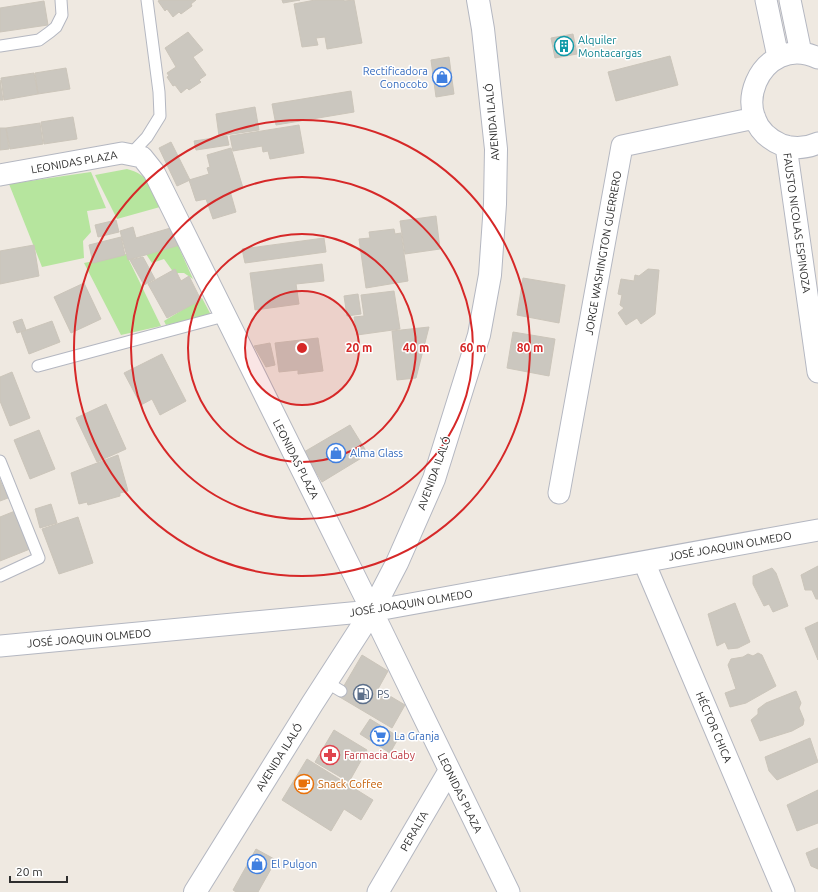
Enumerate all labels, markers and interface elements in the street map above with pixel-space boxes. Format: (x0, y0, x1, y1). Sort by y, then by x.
place label: Alquiler Montacargas (578, 34, 642, 59)
building icon: Alquiler Montacargas (553, 35, 575, 57)
place label: Rectificadora Conocoto (363, 65, 428, 90)
shop icon: Rectificadora Conocoto (431, 66, 453, 88)
street label: AVENIDA ILALÓ (482, 83, 501, 161)
street label: LEONIDAS PLAZA (30, 148, 119, 176)
street label: FAUSTO NICOLAS ESPINOZA (781, 152, 813, 295)
street label: JORGE WASHINGTON GUERRERO (583, 170, 623, 336)
centre of rings (295, 341, 309, 355)
text: 20 m (346, 341, 372, 354)
text: 40 m (403, 341, 429, 354)
text: 60 m (460, 341, 486, 354)
text: 80 m (517, 341, 543, 354)
street label: LEONIDAS PLAZA (271, 417, 322, 501)
street label: AVENIDA ILALÓ (414, 434, 453, 511)
shop icon: Alma Glass (325, 442, 347, 464)
place label: Alma Glass (350, 447, 403, 459)
street label: JOSÉ JOAQUIN OLMEDO (667, 528, 792, 563)
street label: JOSÉ JOAQUIN OLMEDO (348, 586, 474, 619)
street label: JOSÉ JOAQUIN OLMEDO (26, 626, 152, 649)
fuel station icon: PS (352, 683, 374, 705)
place label: PS (377, 688, 390, 700)
street label: HÉCTOR CHICA (694, 689, 736, 765)
street label: AVENIDA ILALÓ (253, 720, 305, 793)
supermarket icon: La Granja (369, 725, 391, 747)
place label: La Granja (394, 730, 440, 742)
pharmacy icon: Farmacia Gaby (319, 744, 341, 766)
place label: Farmacia Gaby (344, 749, 416, 761)
street label: LEONIDAS PLAZA (435, 751, 485, 836)
cafe icon: Snack Coffee (293, 773, 315, 795)
place label: Snack Coffee (318, 778, 383, 790)
street label: PERALTA (398, 808, 431, 853)
shop icon: El Pulgon (246, 853, 268, 875)
scale bar (10, 858, 67, 884)
place label: El Pulgon (271, 858, 317, 870)
text: 20 m (16, 865, 43, 878)

